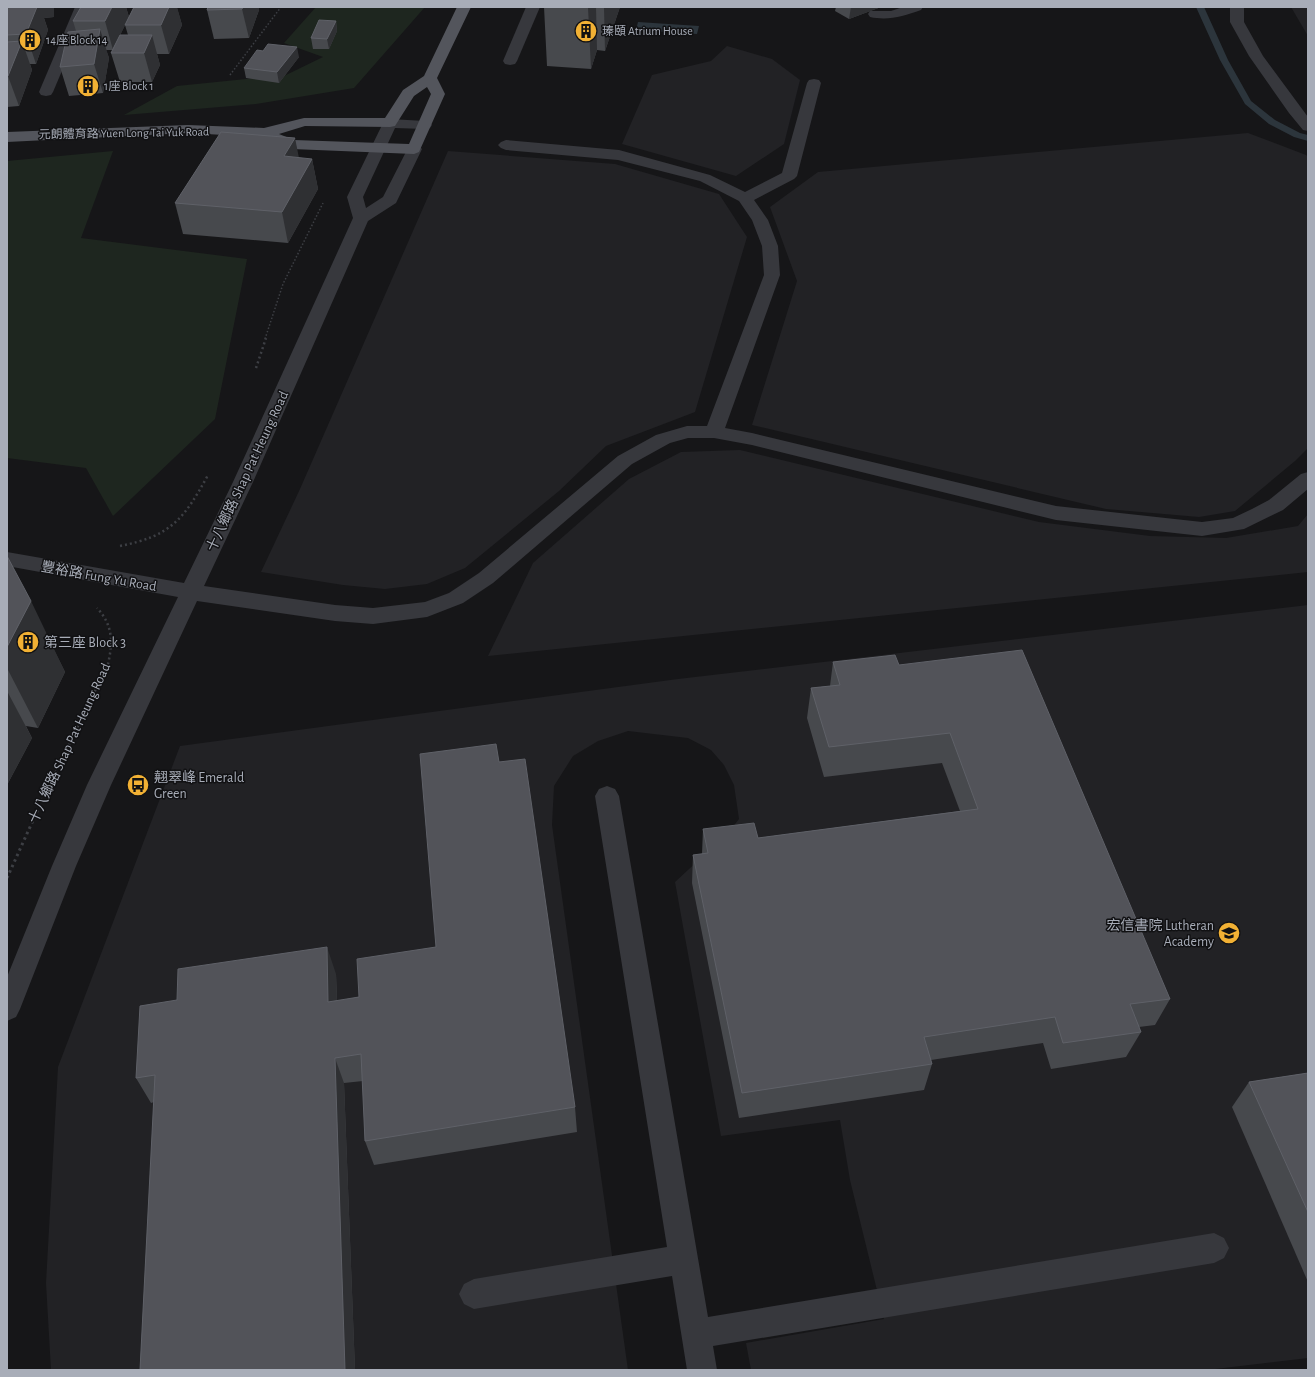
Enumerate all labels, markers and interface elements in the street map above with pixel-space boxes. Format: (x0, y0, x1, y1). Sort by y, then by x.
building icon: 瑧頤 Atrium House (573, 18, 599, 44)
place label: 瑧頤 Atrium House (602, 24, 693, 37)
building icon: 14座 Block 14 (17, 27, 43, 53)
place label: 14座 Block 14 (46, 33, 107, 46)
building icon: 1座 Block 1 (75, 73, 101, 99)
place label: 1座 Block 1 (104, 79, 154, 92)
street label: 元朗體育路 Yuen Long Tai Yuk Road (39, 125, 209, 140)
street label: 十八鄉路 Shap Pat Heung Road (204, 389, 291, 554)
street label: 豐裕路 Fung Yu Road (40, 559, 158, 594)
building icon: 第三座 Block 3 (15, 629, 41, 655)
place label: 第三座 Block 3 (44, 635, 126, 650)
street label: 十八鄉路 Shap Pat Heung Road (26, 661, 113, 826)
place label: 翹翠峰 Emerald Green (154, 769, 244, 801)
bus stop icon: 翹翠峰 Emerald Green (125, 772, 151, 798)
place label: 宏信書院 Lutheran Academy (1107, 918, 1214, 949)
school or university icon: 宏信書院 Lutheran Academy (1216, 920, 1242, 946)

